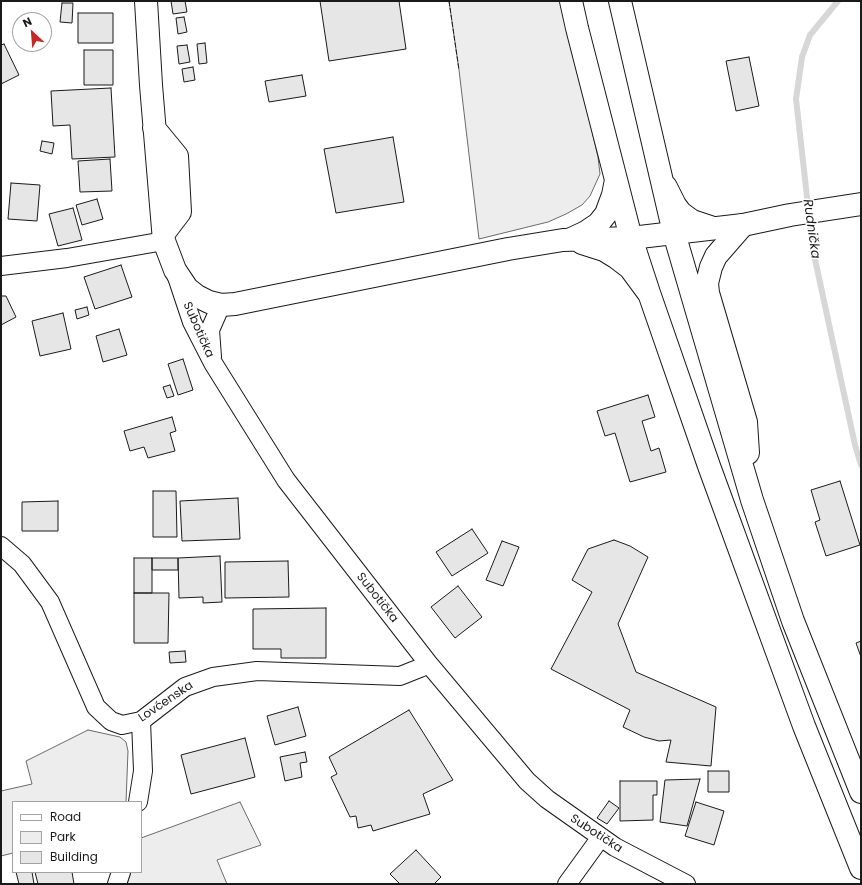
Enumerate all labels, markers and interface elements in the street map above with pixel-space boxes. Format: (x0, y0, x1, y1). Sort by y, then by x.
north arrow (12, 12, 52, 52)
text: N (20, 13, 34, 31)
water label: Rudnička (799, 198, 823, 260)
street label: Subotička (179, 300, 217, 360)
street label: Subotička (353, 570, 401, 626)
street label: Lovćenska (136, 679, 196, 725)
legend (12, 801, 142, 873)
text: Road (50, 808, 81, 825)
street label: Subotička (567, 812, 625, 856)
text: Park (50, 828, 76, 845)
text: Building (50, 848, 98, 865)

